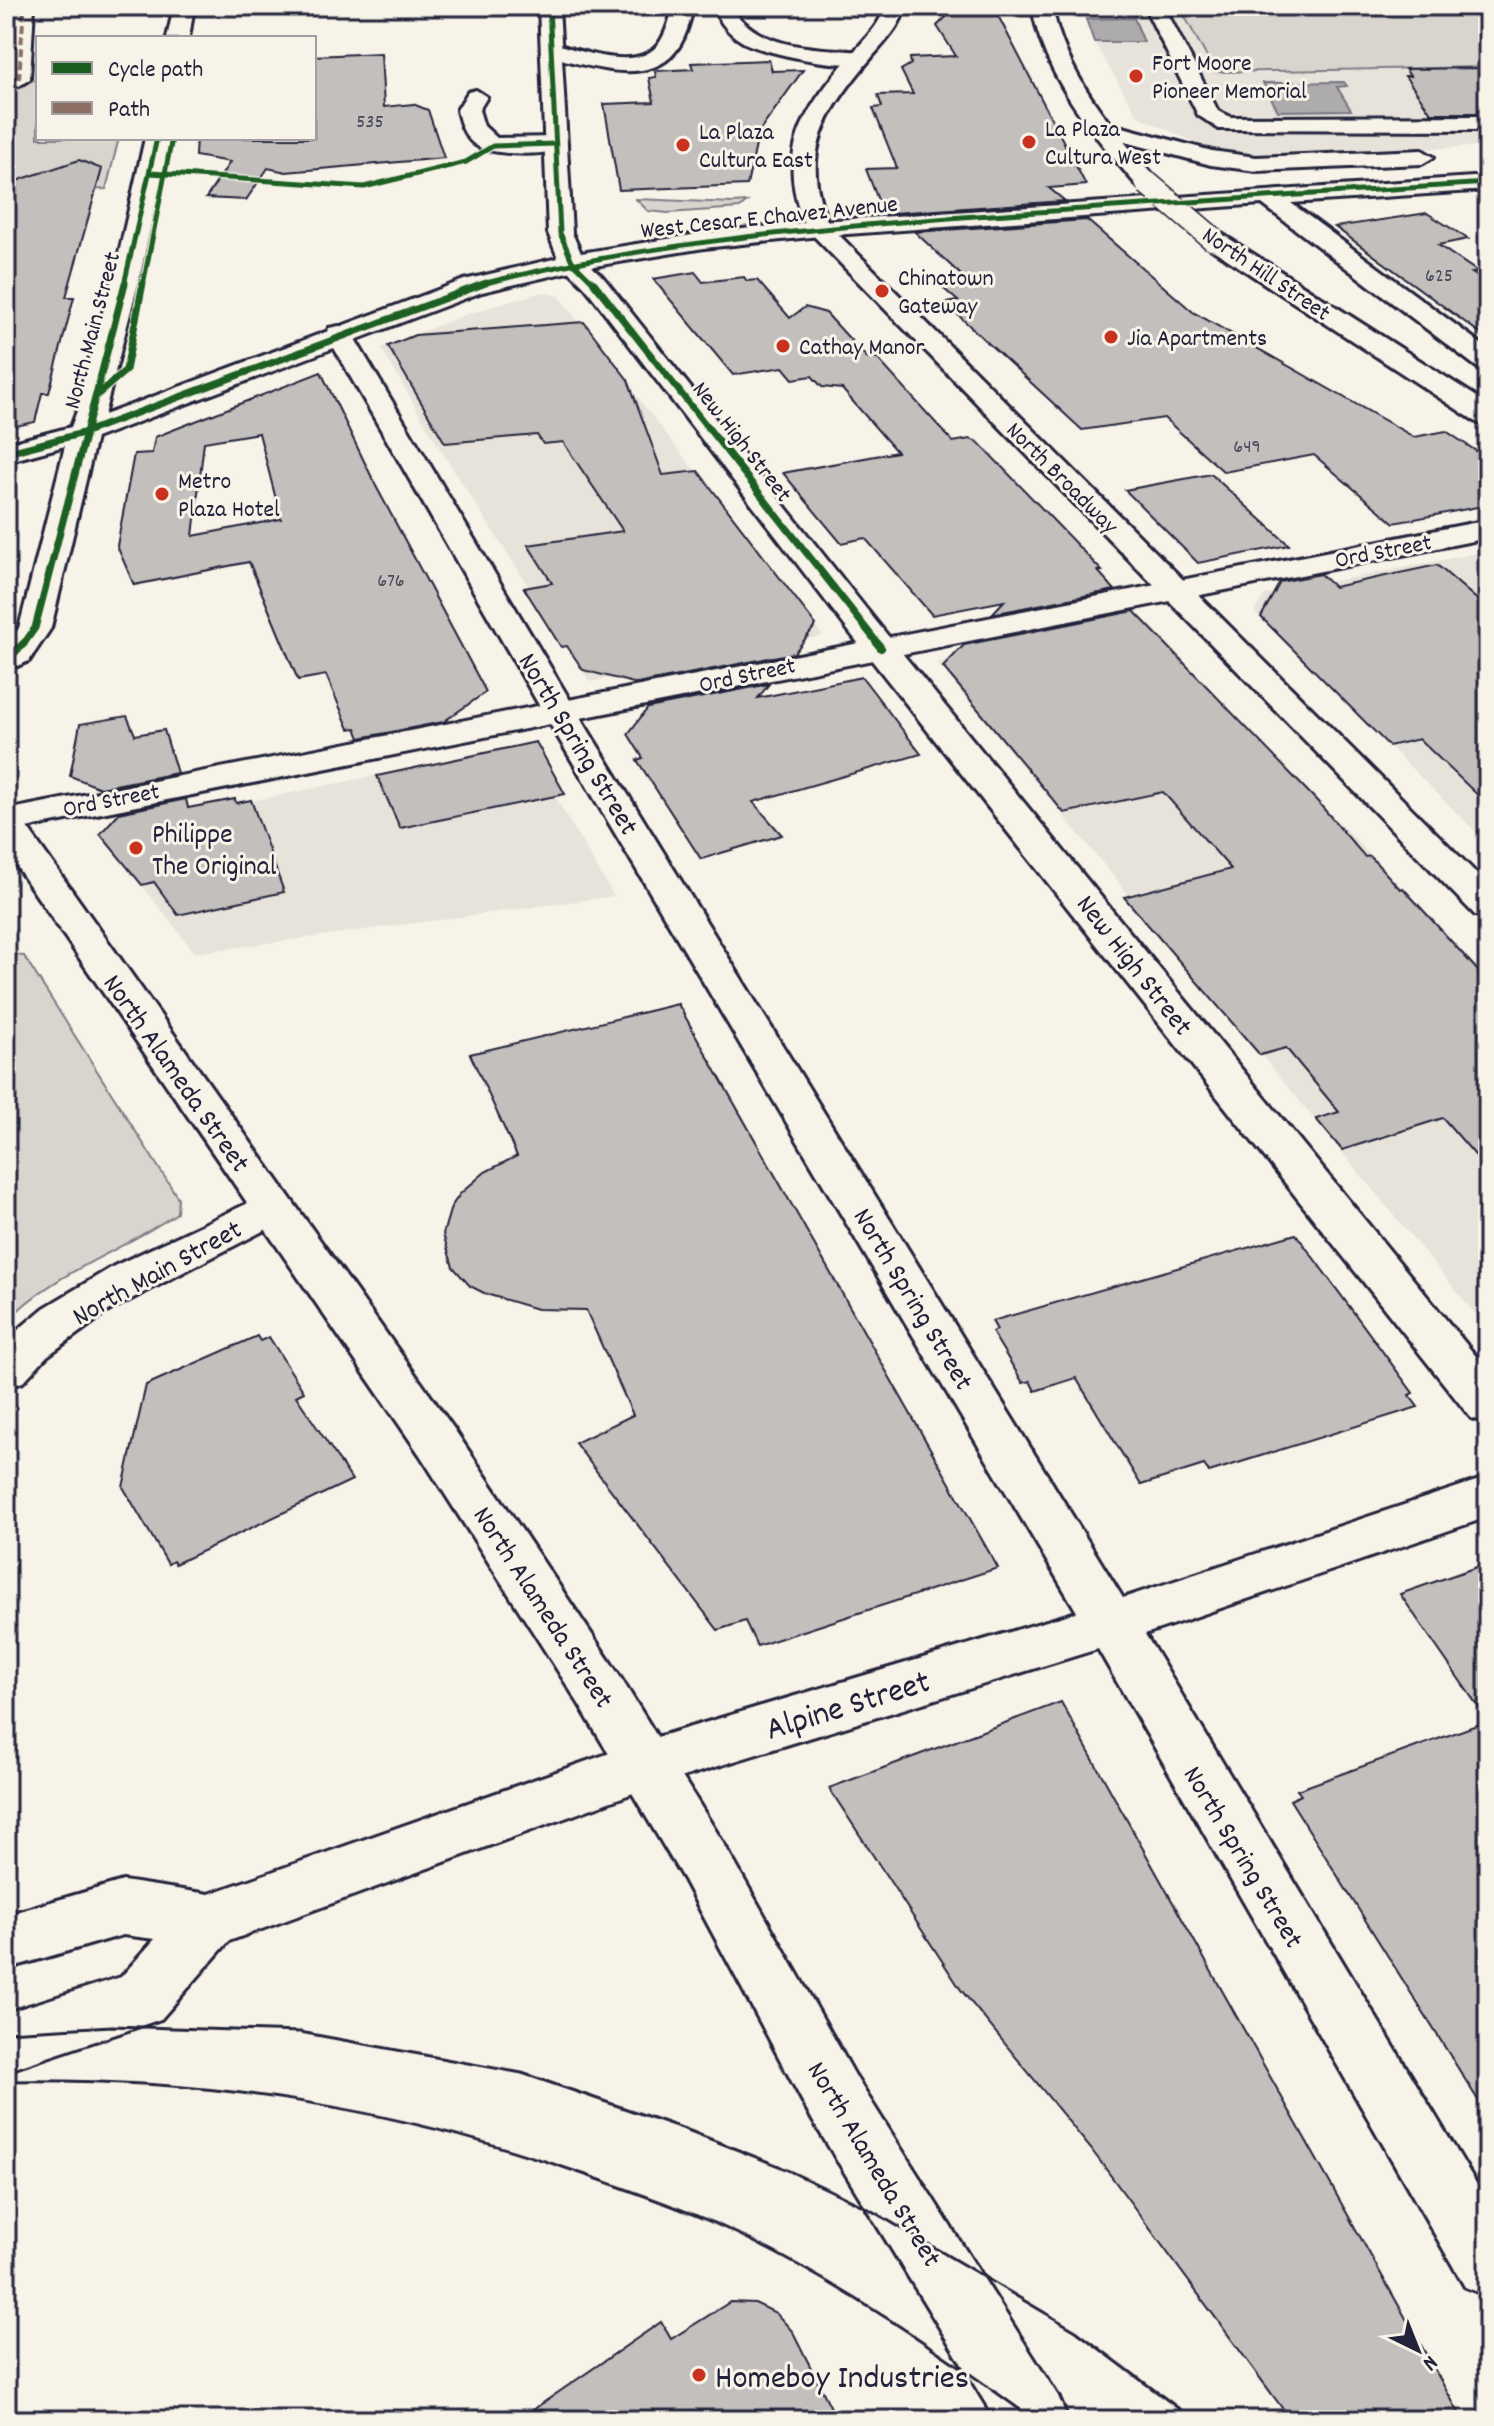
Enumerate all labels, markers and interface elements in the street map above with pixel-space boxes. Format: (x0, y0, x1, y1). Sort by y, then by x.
legend (36, 36, 316, 140)
place label: Fort Moore Pioneer Memorial (1152, 48, 1307, 110)
text: Cycle path (108, 54, 203, 88)
marker: Fort Moore Pioneer Memorial (1127, 67, 1145, 85)
text: Path (108, 94, 150, 128)
house number: 535 (356, 109, 384, 137)
place label: La Plaza Cultura West (1045, 114, 1161, 176)
place label: La Plaza Cultura East (699, 117, 813, 179)
marker: La Plaza Cultura West (1020, 133, 1038, 151)
marker: La Plaza Cultura East (674, 136, 692, 154)
street label: West Cesar E Chavez Avenue (639, 189, 900, 249)
street label: North Hill Street (1194, 220, 1337, 331)
street label: North Main Street (57, 248, 131, 413)
place label: Chinatown Gateway (898, 263, 994, 325)
house number: 625 (1425, 263, 1453, 291)
marker: Chinatown Gateway (873, 282, 891, 300)
place label: Jia Apartments (1127, 323, 1267, 357)
marker: Jia Apartments (1102, 328, 1120, 346)
place label: Cathay Manor (799, 332, 925, 366)
marker: Cathay Manor (774, 337, 792, 355)
street label: New High Street (682, 375, 799, 511)
street label: North Broadway (997, 415, 1126, 544)
house number: 649 (1233, 434, 1261, 462)
place label: Metro Plaza Hotel (178, 466, 280, 528)
marker: Metro Plaza Hotel (153, 485, 171, 503)
street label: Ord Street (1332, 527, 1435, 579)
house number: 676 (377, 568, 405, 596)
street label: North Spring Street (505, 647, 646, 844)
street label: Ord Street (696, 650, 799, 704)
street label: Ord Street (60, 776, 163, 828)
place label: Philippe The Original (152, 817, 277, 889)
marker: Philippe The Original (127, 839, 145, 857)
street label: New High Street (1064, 888, 1200, 1046)
street label: North Alameda Street (91, 968, 257, 1182)
street label: North Spring Street (840, 1202, 981, 1399)
street label: North Main Street (66, 1212, 250, 1339)
street label: North Alameda Street (460, 1500, 621, 1718)
street label: Alpine Street (760, 1660, 937, 1756)
street label: North Spring Street (1170, 1760, 1311, 1957)
street label: North Alameda Street (794, 2055, 949, 2276)
north arrow (1378, 2310, 1458, 2390)
text: N (1415, 2347, 1444, 2377)
place label: Homeboy Industries (715, 2356, 969, 2405)
marker: Homeboy Industries (690, 2366, 708, 2384)

